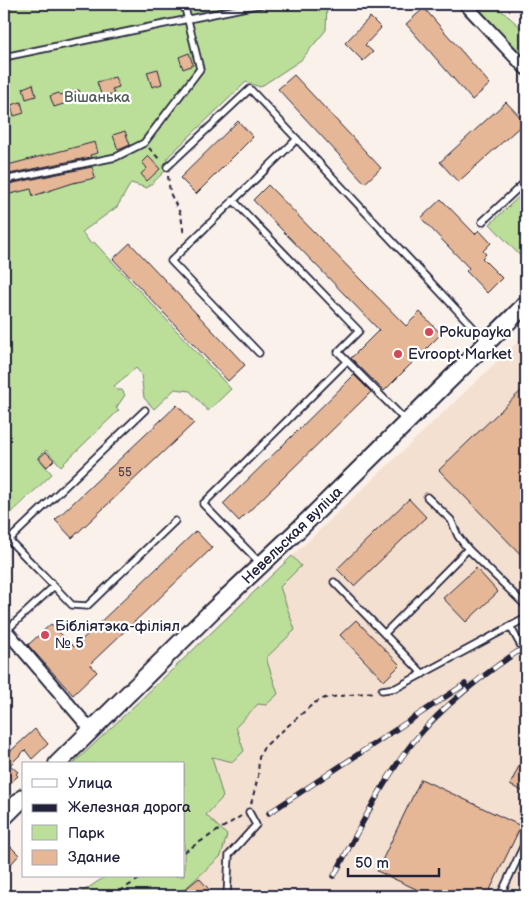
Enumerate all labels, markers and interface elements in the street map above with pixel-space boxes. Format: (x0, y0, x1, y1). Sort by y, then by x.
park label: Вішанька (64, 88, 130, 107)
place label: Pokupayka (439, 323, 512, 342)
marker: Pokupayka (423, 326, 435, 338)
place label: Evroopt Market (408, 345, 512, 364)
marker: Evroopt Market (392, 348, 404, 360)
house number: 55 (118, 465, 132, 480)
street label: Невельская вуліца (238, 482, 347, 588)
place label: Бібліятэка-філіял № 5 (55, 617, 180, 653)
marker: Бібліятэка-філіял № 5 (39, 629, 51, 641)
legend (22, 762, 185, 878)
text: Улица (68, 774, 113, 793)
text: Железная дорога (68, 798, 191, 817)
text: Парк (68, 824, 105, 843)
scale bar (348, 845, 439, 877)
text: Здание (68, 848, 120, 867)
text: 50 m (355, 854, 389, 873)

